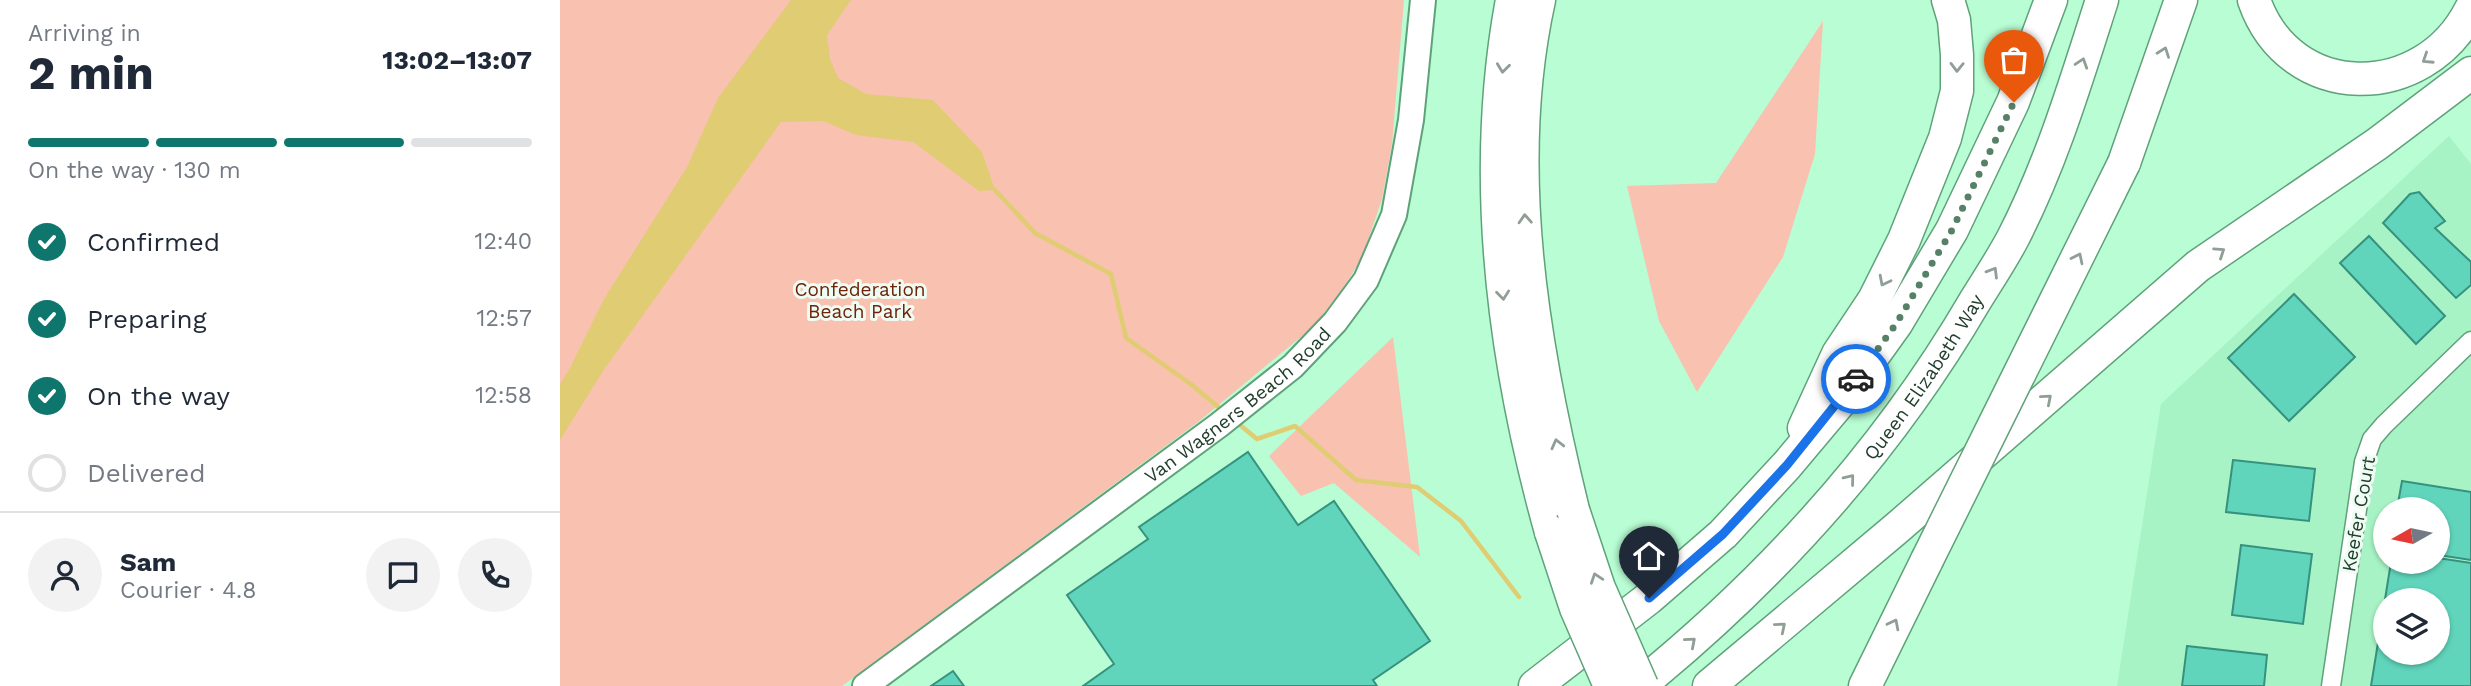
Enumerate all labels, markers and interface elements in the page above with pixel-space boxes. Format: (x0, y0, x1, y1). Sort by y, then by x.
text: Arriving in (28, 20, 141, 47)
pin (1984, 30, 2044, 102)
icon: bag (1995, 41, 2033, 79)
text: 13:02–13:07 (382, 45, 532, 75)
text: 2 min (28, 46, 154, 100)
one-way arrow (2156, 47, 2170, 59)
one-way arrow (2422, 50, 2435, 63)
one-way arrow (2074, 58, 2088, 70)
one-way arrow (1495, 62, 1510, 73)
one-way arrow (1949, 63, 1965, 73)
text: On the way · 130 m (28, 157, 241, 184)
one-way arrow (1518, 213, 1533, 224)
icon: check (28, 223, 66, 261)
text: Confirmed (87, 227, 220, 257)
text: 12:40 (474, 228, 532, 255)
one-way arrow (2212, 247, 2225, 260)
one-way arrow (2070, 253, 2084, 265)
one-way arrow (1984, 267, 1997, 280)
one-way arrow (1878, 273, 1892, 286)
park label: Confederation Beach Park (794, 278, 926, 323)
one-way arrow (1496, 289, 1511, 300)
street label: Queen Elizabeth Way (1859, 290, 1989, 465)
icon: check (28, 300, 66, 338)
text: Preparing (87, 304, 207, 334)
text: 12:57 (477, 305, 532, 332)
street label: Van Wagners Beach Road (1140, 323, 1336, 488)
courier (1821, 344, 1891, 414)
icon: car (1837, 360, 1875, 398)
icon: check (28, 377, 66, 415)
text: On the way (87, 381, 230, 411)
text: 12:58 (475, 382, 532, 409)
one-way arrow (2038, 395, 2051, 407)
one-way arrow (1551, 438, 1565, 450)
street label: Keefer Court (2337, 455, 2380, 574)
text: Delivered (87, 458, 206, 488)
one-way arrow (1842, 475, 1854, 488)
north arrow (2373, 497, 2450, 574)
map controls (2373, 497, 2450, 665)
pin (1619, 526, 1679, 598)
icon: home (1630, 537, 1668, 575)
button: person (28, 538, 102, 612)
button: chat (366, 538, 440, 612)
button: phone (458, 538, 532, 612)
text: Sam (120, 547, 176, 577)
one-way arrow (1590, 573, 1604, 585)
text: Courier · 4.8 (120, 577, 256, 604)
button: layers (2373, 588, 2450, 665)
one-way arrow (1886, 619, 1900, 632)
one-way arrow (1772, 623, 1785, 635)
one-way arrow (1683, 637, 1696, 650)

